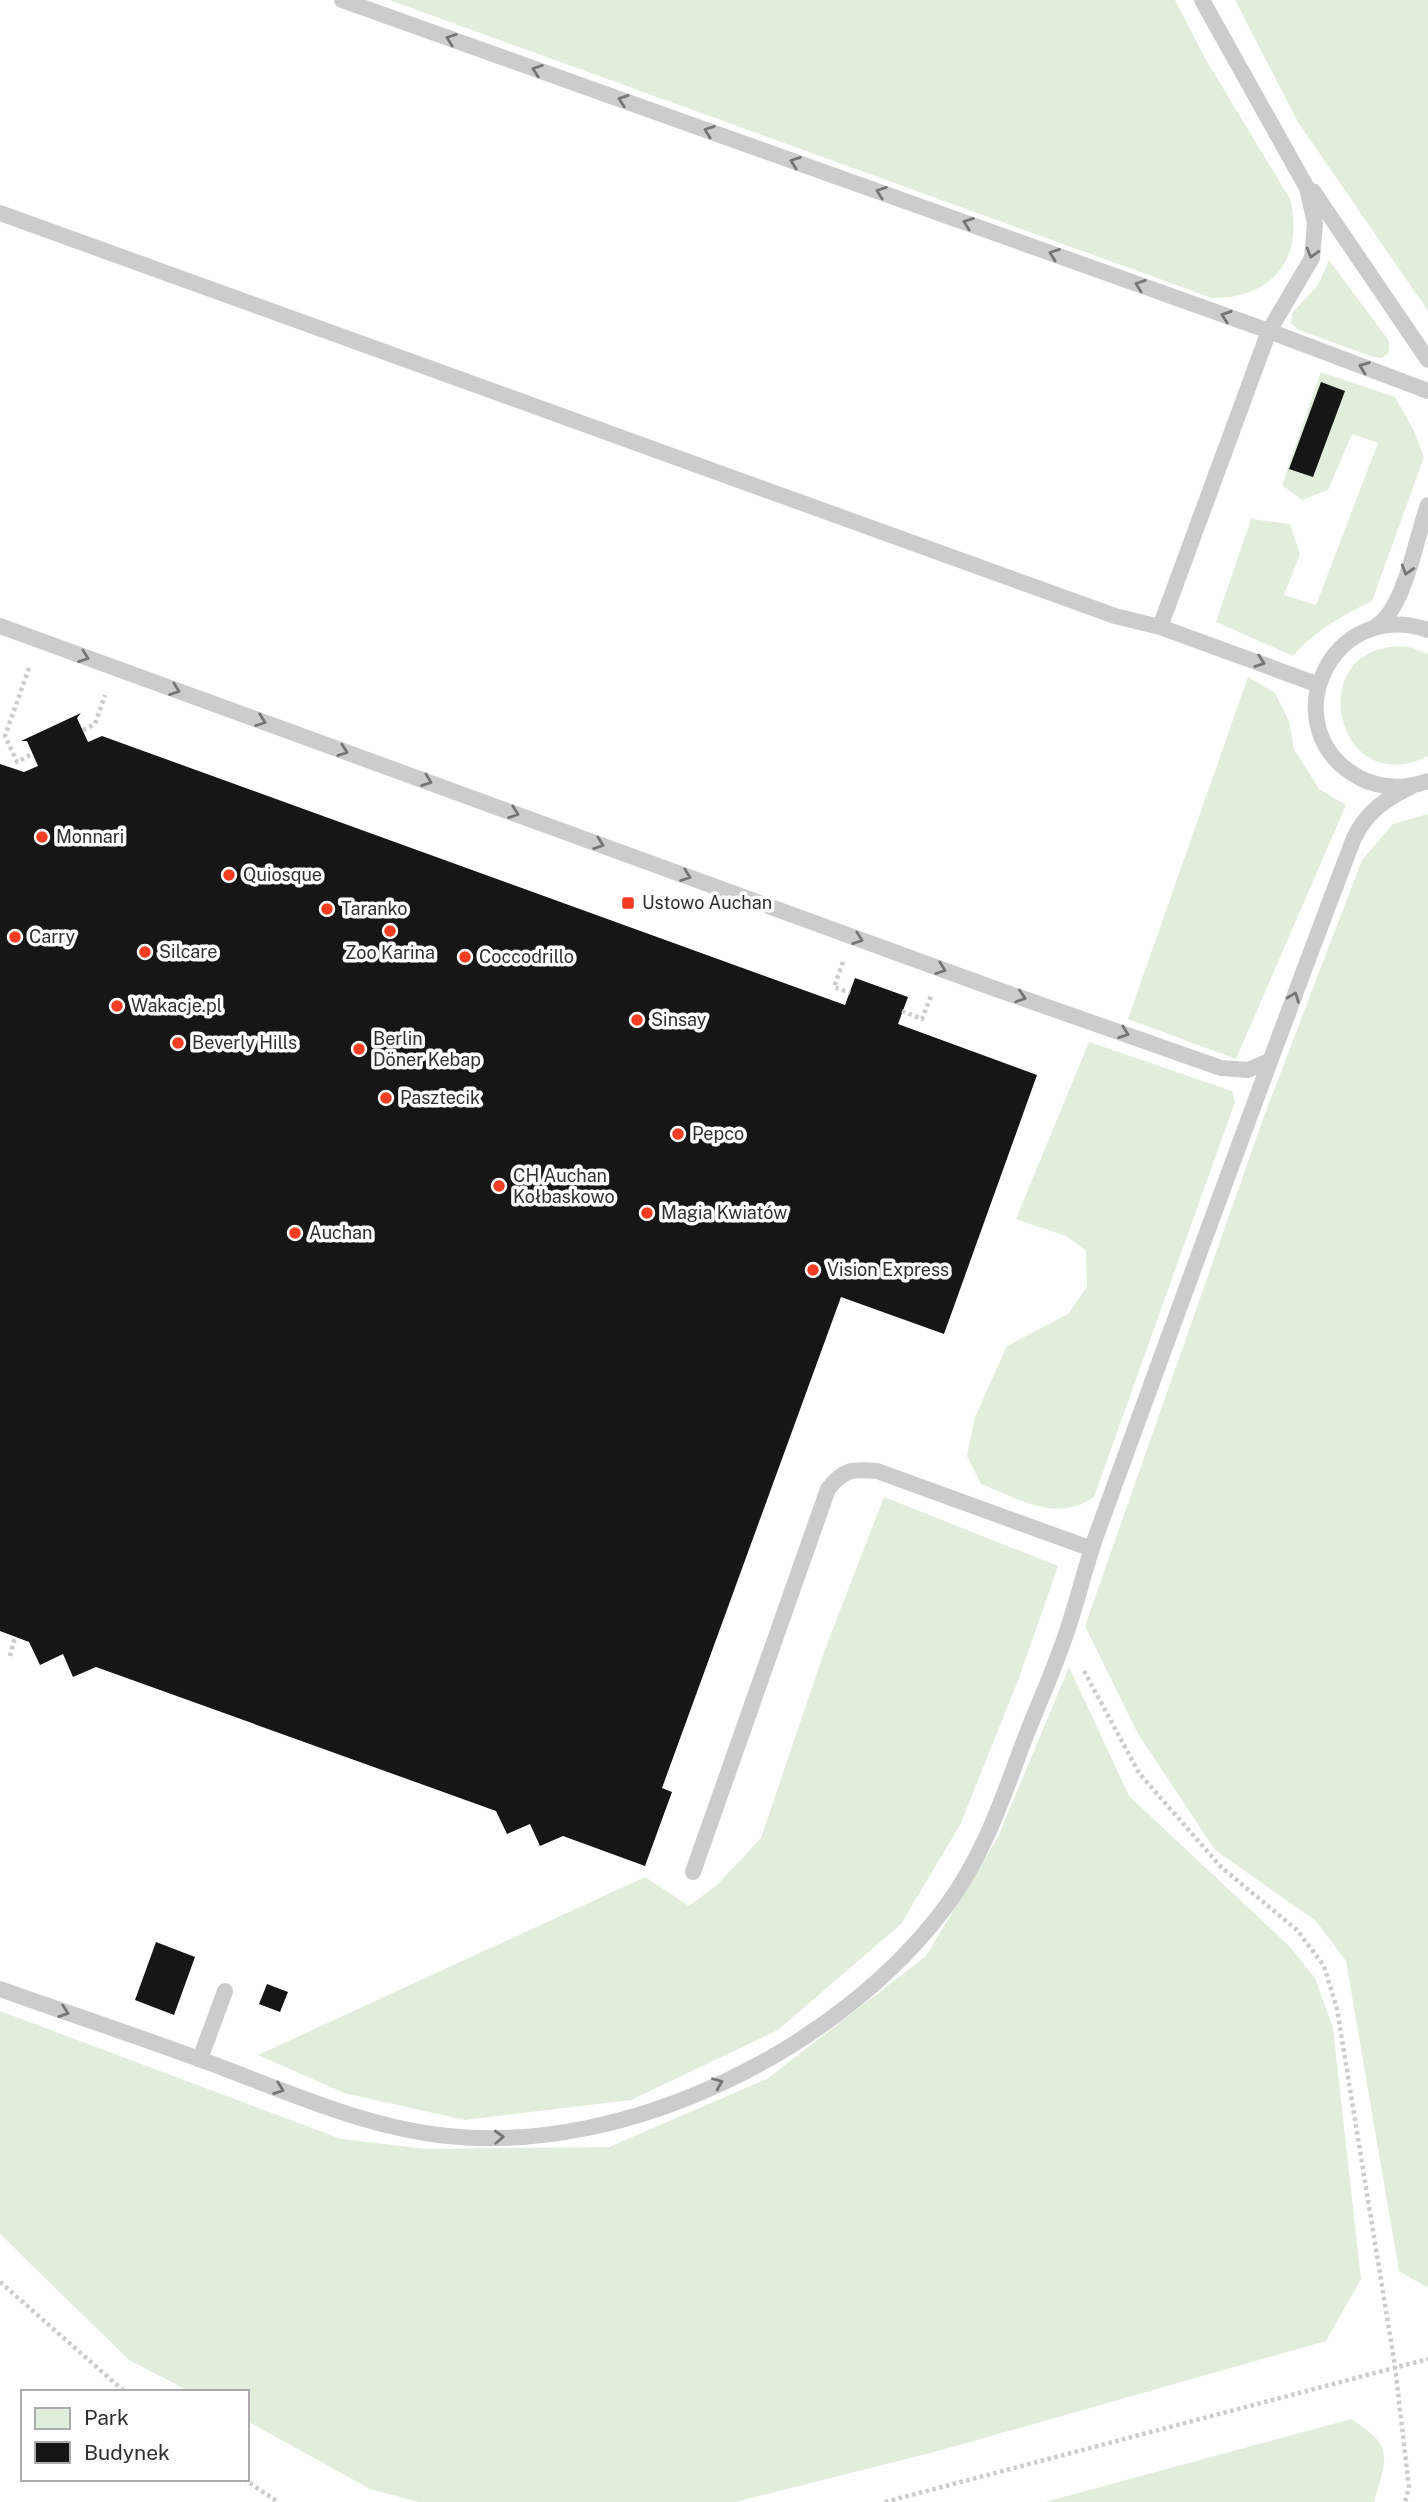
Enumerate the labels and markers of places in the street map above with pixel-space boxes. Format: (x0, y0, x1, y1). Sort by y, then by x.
place label: Monnari (56, 826, 124, 847)
marker: Monnari (34, 829, 50, 845)
place label: Quiosque (243, 864, 322, 885)
marker: Quiosque (221, 867, 237, 883)
place label: Ustowo Auchan (642, 892, 772, 913)
marker: Ustowo Auchan (620, 895, 636, 911)
place label: Taranko (341, 898, 408, 919)
marker: Taranko (319, 901, 335, 917)
marker: Zoo Karina (382, 923, 398, 939)
place label: Carry (29, 926, 76, 947)
marker: Carry (7, 929, 23, 945)
place label: Silcare (159, 941, 217, 962)
place label: Zoo Karina (345, 942, 435, 963)
marker: Silcare (137, 944, 153, 960)
place label: Coccodrillo (479, 946, 574, 967)
marker: Coccodrillo (457, 949, 473, 965)
place label: Wakacje.pl (131, 995, 222, 1016)
marker: Wakacje.pl (109, 998, 125, 1014)
place label: Sinsay (651, 1009, 707, 1030)
marker: Sinsay (629, 1012, 645, 1028)
place label: Berlin Döner Kebap (373, 1028, 481, 1070)
place label: Beverly Hills (192, 1032, 297, 1053)
marker: Beverly Hills (170, 1035, 186, 1051)
marker: Berlin Döner Kebap (351, 1041, 367, 1057)
place label: Pasztecik (400, 1087, 480, 1108)
marker: Pasztecik (378, 1090, 394, 1106)
place label: Pepco (692, 1123, 744, 1144)
marker: Pepco (670, 1126, 686, 1142)
place label: CH Auchan Kołbaskowo (513, 1165, 615, 1207)
marker: CH Auchan Kołbaskowo (491, 1178, 507, 1194)
place label: Magia Kwiatów (661, 1202, 787, 1223)
marker: Magia Kwiatów (639, 1205, 655, 1221)
place label: Auchan (309, 1222, 372, 1243)
marker: Auchan (287, 1225, 303, 1241)
place label: Vision Express (827, 1259, 949, 1280)
marker: Vision Express (805, 1262, 821, 1278)

